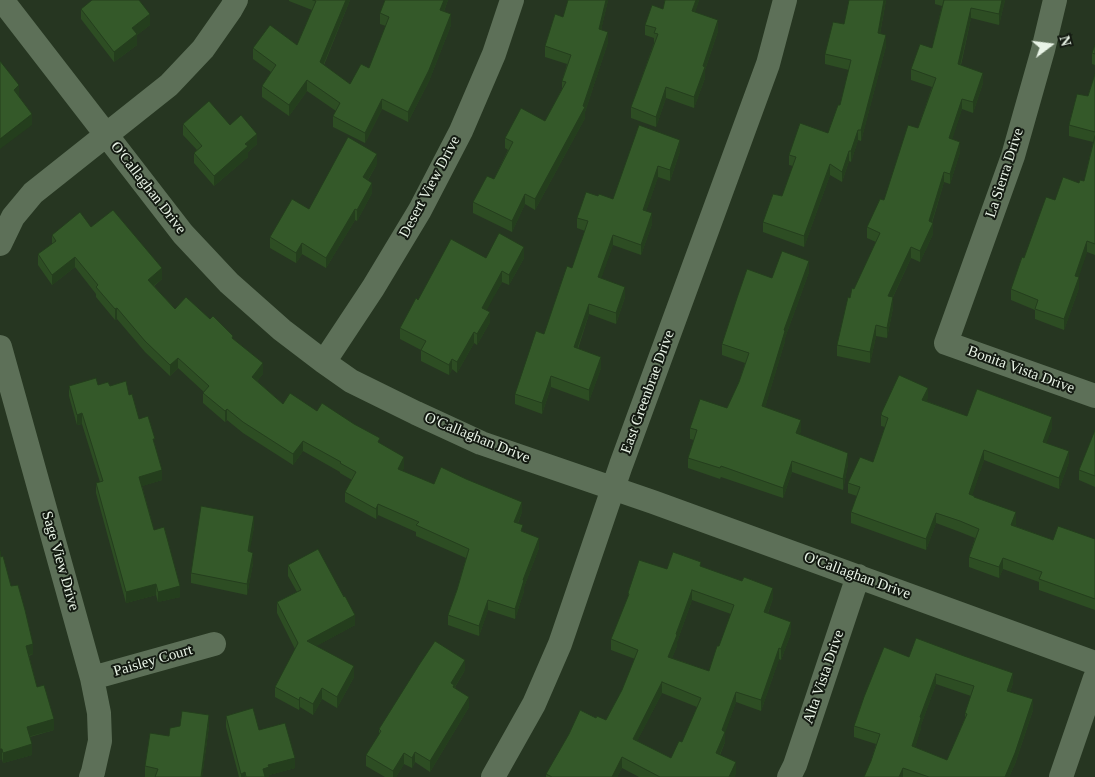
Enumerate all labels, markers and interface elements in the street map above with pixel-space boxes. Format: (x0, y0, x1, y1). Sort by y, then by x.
north arrow (1025, 20, 1075, 70)
text: N (1056, 34, 1074, 48)
street label: La Sierra Drive (982, 126, 1028, 220)
street label: Desert View Drive (396, 133, 464, 241)
street label: O'Callaghan Drive (106, 138, 190, 238)
street label: East Greenbrae Drive (617, 328, 679, 456)
street label: Bonita Vista Drive (965, 342, 1077, 398)
street label: O'Callaghan Drive (422, 409, 532, 467)
street label: Sage View Drive (37, 509, 83, 613)
street label: O'Callaghan Drive (801, 548, 913, 604)
street label: Alta Vista Drive (799, 628, 849, 726)
street label: Paisley Court (111, 641, 195, 681)

